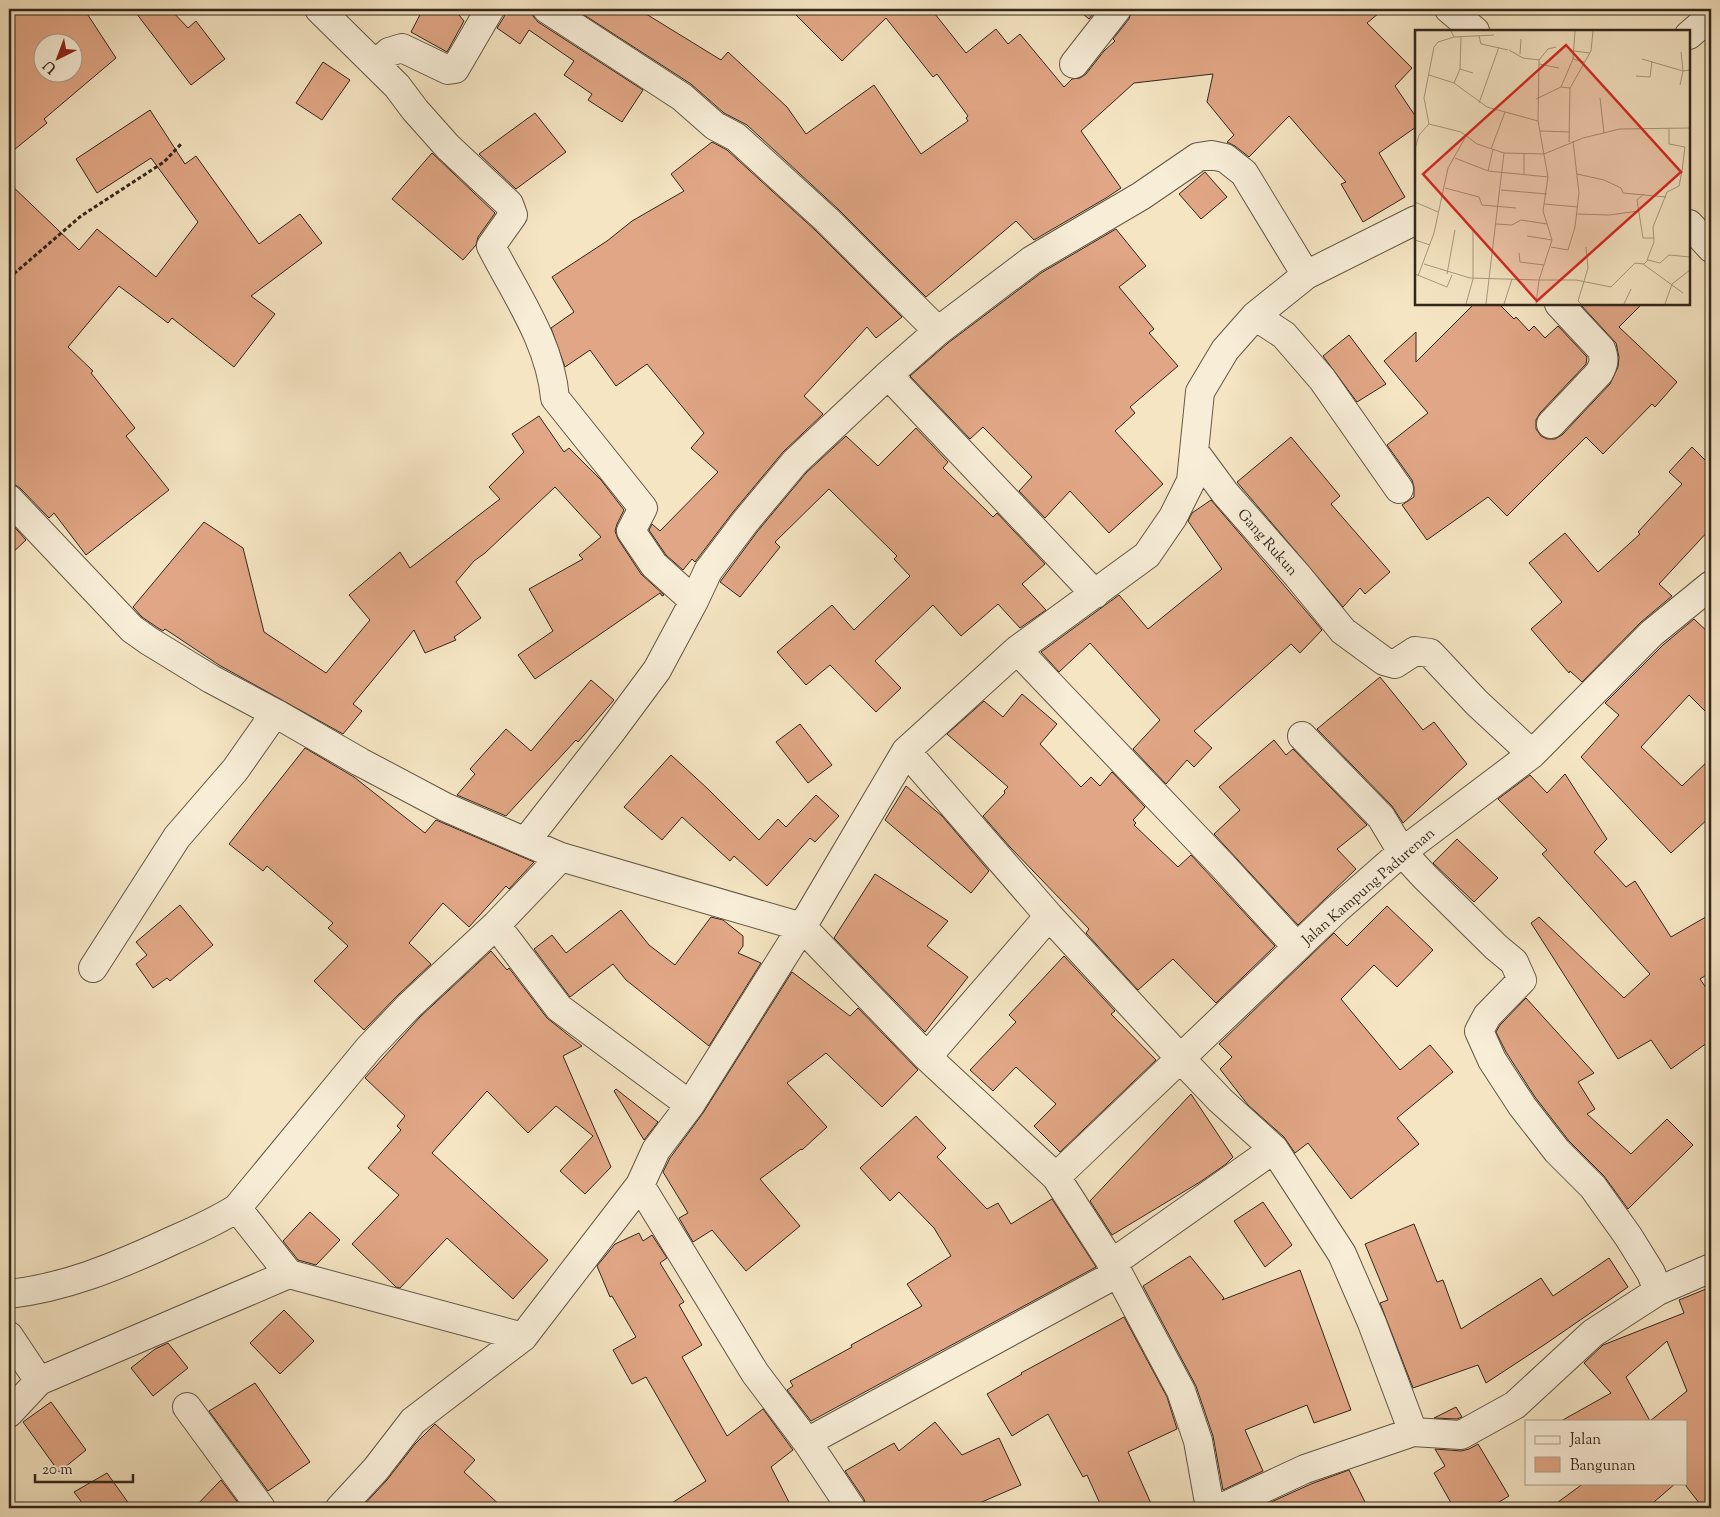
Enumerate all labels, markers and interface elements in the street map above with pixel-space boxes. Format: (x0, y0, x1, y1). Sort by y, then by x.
inset map (1415, 30, 1690, 305)
north arrow (32, 32, 82, 82)
text: U (39, 55, 62, 77)
street label: Gang Rukun (1232, 505, 1302, 581)
street label: Jalan Kampung Padurenan (1297, 823, 1440, 951)
legend (1525, 1420, 1688, 1484)
text: Jalan (1569, 1430, 1601, 1451)
scale bar (35, 1452, 132, 1484)
text: Bangunan (1570, 1456, 1636, 1477)
text: 20 m (42, 1460, 73, 1481)

